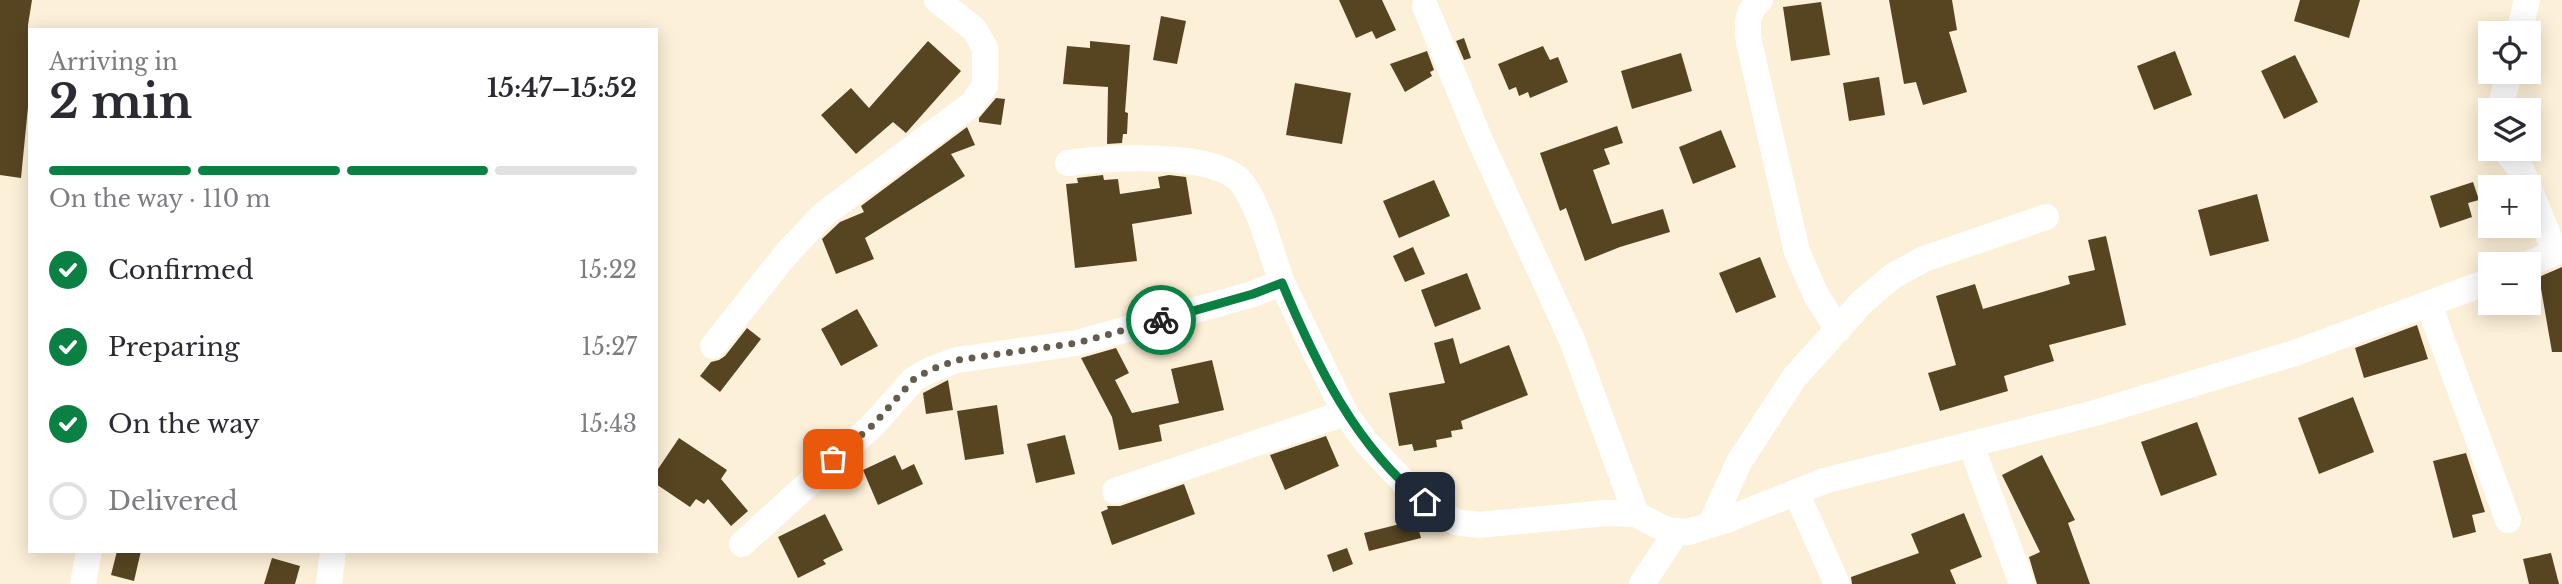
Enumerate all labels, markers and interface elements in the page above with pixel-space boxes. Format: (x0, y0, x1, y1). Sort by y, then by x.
map controls (2478, 21, 2541, 315)
button: locate (2478, 21, 2541, 84)
text: Arriving in (49, 48, 178, 76)
text: 15:47–15:52 (487, 72, 637, 104)
text: 2 min (49, 73, 192, 130)
button: layers (2478, 98, 2541, 161)
button: + (2478, 175, 2541, 238)
text: On the way · 110 m (49, 185, 270, 213)
icon: check (49, 251, 87, 289)
button: − (2478, 252, 2541, 315)
text: Confirmed (108, 254, 253, 286)
text: 15:22 (579, 256, 637, 284)
courier (1126, 285, 1196, 355)
icon: bike (1142, 301, 1180, 339)
icon: check (49, 328, 87, 366)
text: Preparing (108, 331, 240, 363)
text: 15:27 (581, 333, 637, 361)
icon: check (49, 405, 87, 443)
text: On the way (108, 408, 260, 440)
text: 15:43 (580, 410, 637, 438)
pin (803, 429, 863, 489)
icon: bag (814, 440, 852, 478)
pin (1395, 472, 1455, 532)
icon: home (1406, 483, 1444, 521)
text: Delivered (108, 485, 238, 517)

